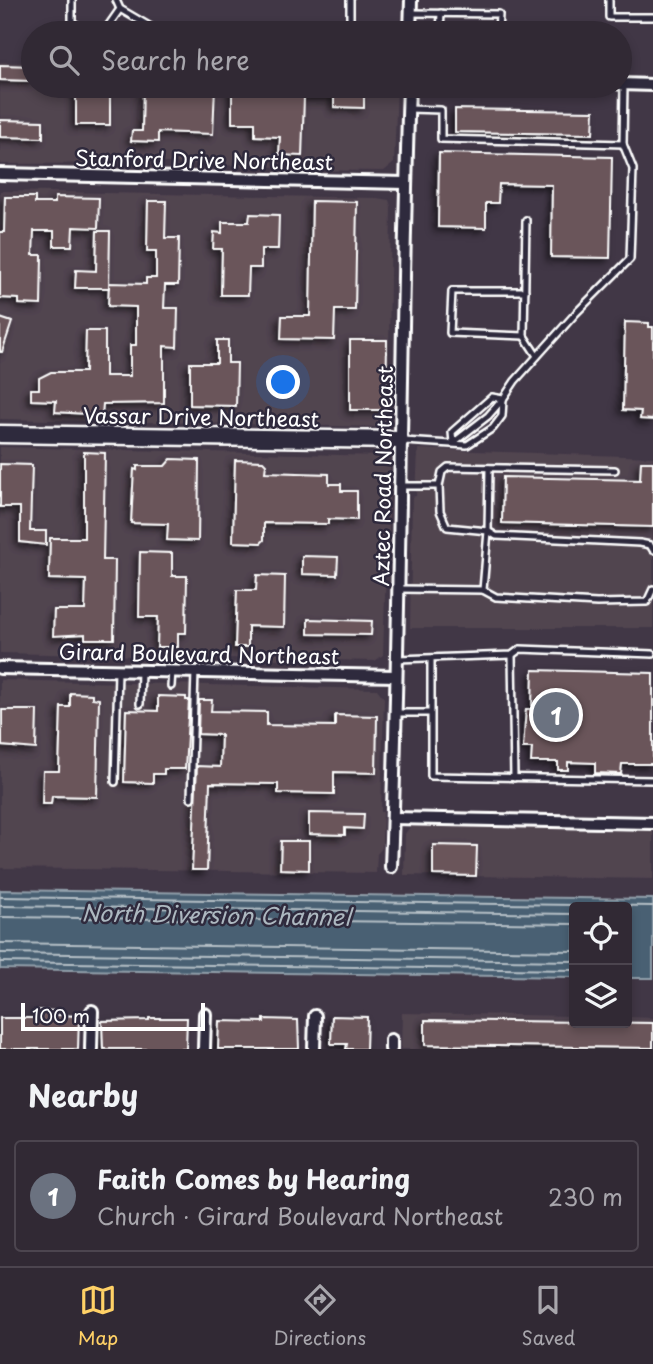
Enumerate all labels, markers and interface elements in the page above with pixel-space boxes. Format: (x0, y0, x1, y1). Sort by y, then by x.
search box (21, 21, 632, 98)
text: Search here (101, 40, 250, 79)
icon: search (45, 41, 83, 79)
street label: Stanford Drive Northeast (75, 141, 333, 177)
your location (266, 365, 300, 399)
street label: Aztec Road Northeast (364, 365, 400, 587)
street label: Vassar Drive Northeast (83, 398, 319, 434)
street label: Girard Boulevard Northeast (58, 635, 340, 671)
pin: 1 (533, 689, 579, 741)
water label: North Diversion Channel (81, 894, 355, 934)
map controls (569, 902, 632, 1028)
button: locate (569, 902, 632, 965)
button: layers (569, 965, 632, 1028)
scale bar (21, 1000, 205, 1032)
text: 100 m (32, 1001, 90, 1029)
text: Nearby (28, 1072, 138, 1117)
text: Faith Comes by Hearing (97, 1159, 410, 1198)
text: 1 (48, 1179, 59, 1214)
text: 230 m (548, 1179, 623, 1214)
text: Church · Girard Boulevard Northeast (97, 1198, 503, 1233)
tab: Map (78, 1281, 118, 1351)
tab: Directions (274, 1281, 366, 1351)
tab: Saved (521, 1281, 575, 1351)

